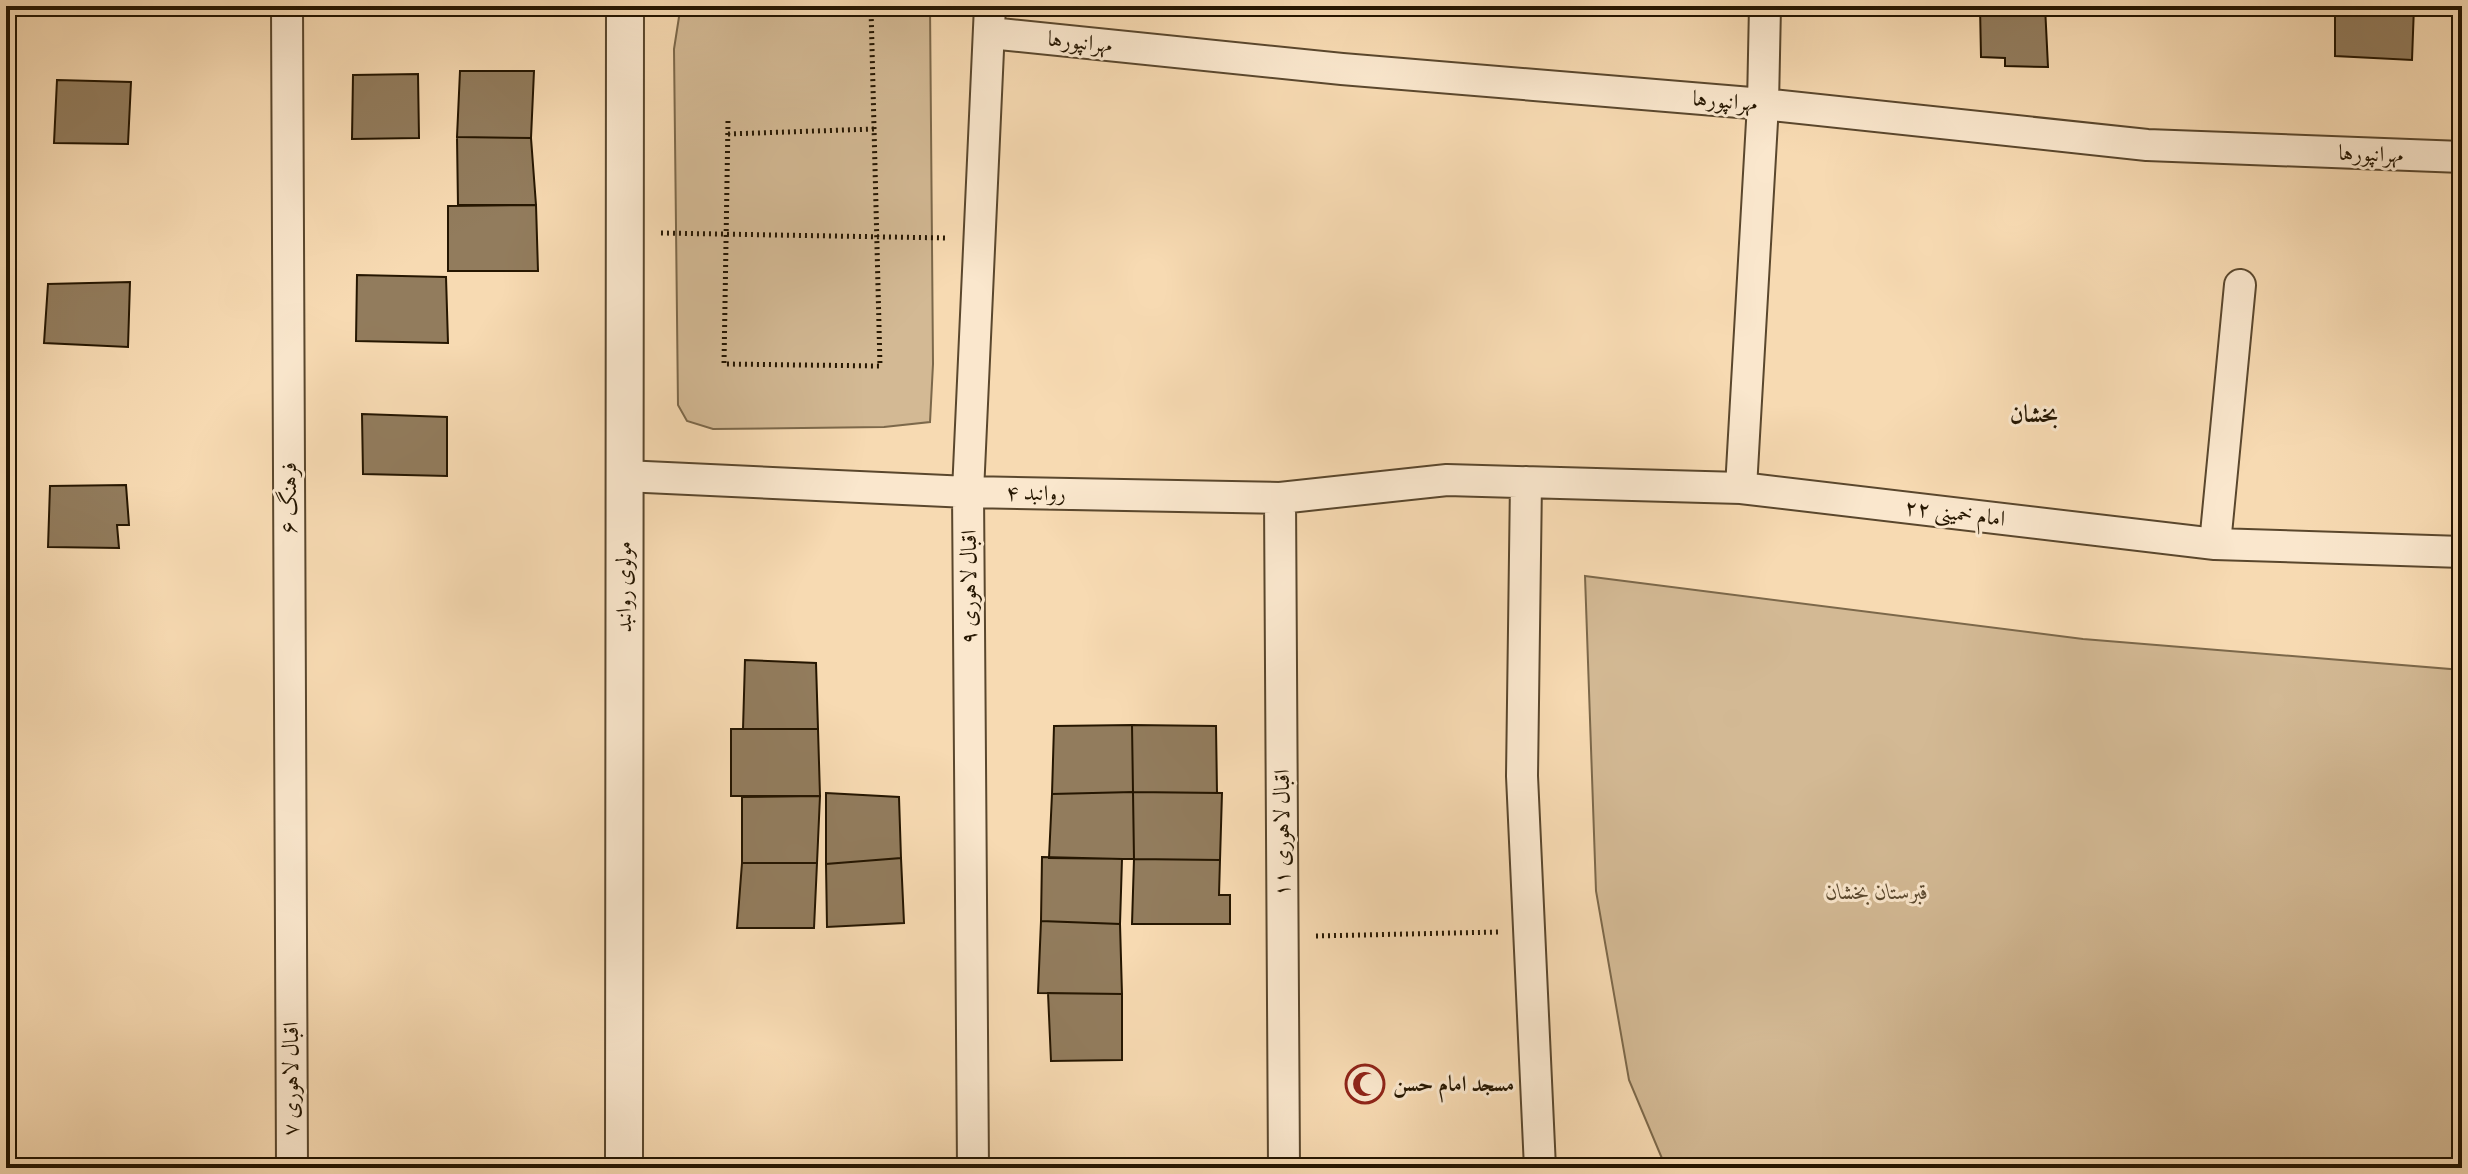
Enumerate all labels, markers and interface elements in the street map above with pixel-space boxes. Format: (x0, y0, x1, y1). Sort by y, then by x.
street label: مهرانپورها (1046, 26, 1114, 59)
street label: مهرانپورها (1691, 85, 1759, 118)
street label: مهرانپورها (2338, 140, 2404, 169)
district label: بخشان (2010, 400, 2058, 429)
street label: فرهنگ ۶ (275, 462, 303, 534)
street label: روانبد ۴ (1006, 479, 1066, 507)
street label: امام خمینی ۲۲ (1903, 494, 2007, 538)
street label: اقبال لاهوری ۹ (956, 530, 982, 644)
street label: مولوی روانبد (611, 541, 637, 633)
street label: اقبال لاهوری ۱۱ (1269, 769, 1295, 897)
park label: قبرستان بخشان (1825, 879, 1929, 905)
street label: اقبال لاهوری ۷ (278, 1022, 304, 1136)
mosque icon: مسجد امام حسن (1344, 1063, 1386, 1105)
place label: مسجد امام حسن (1393, 1071, 1514, 1103)

